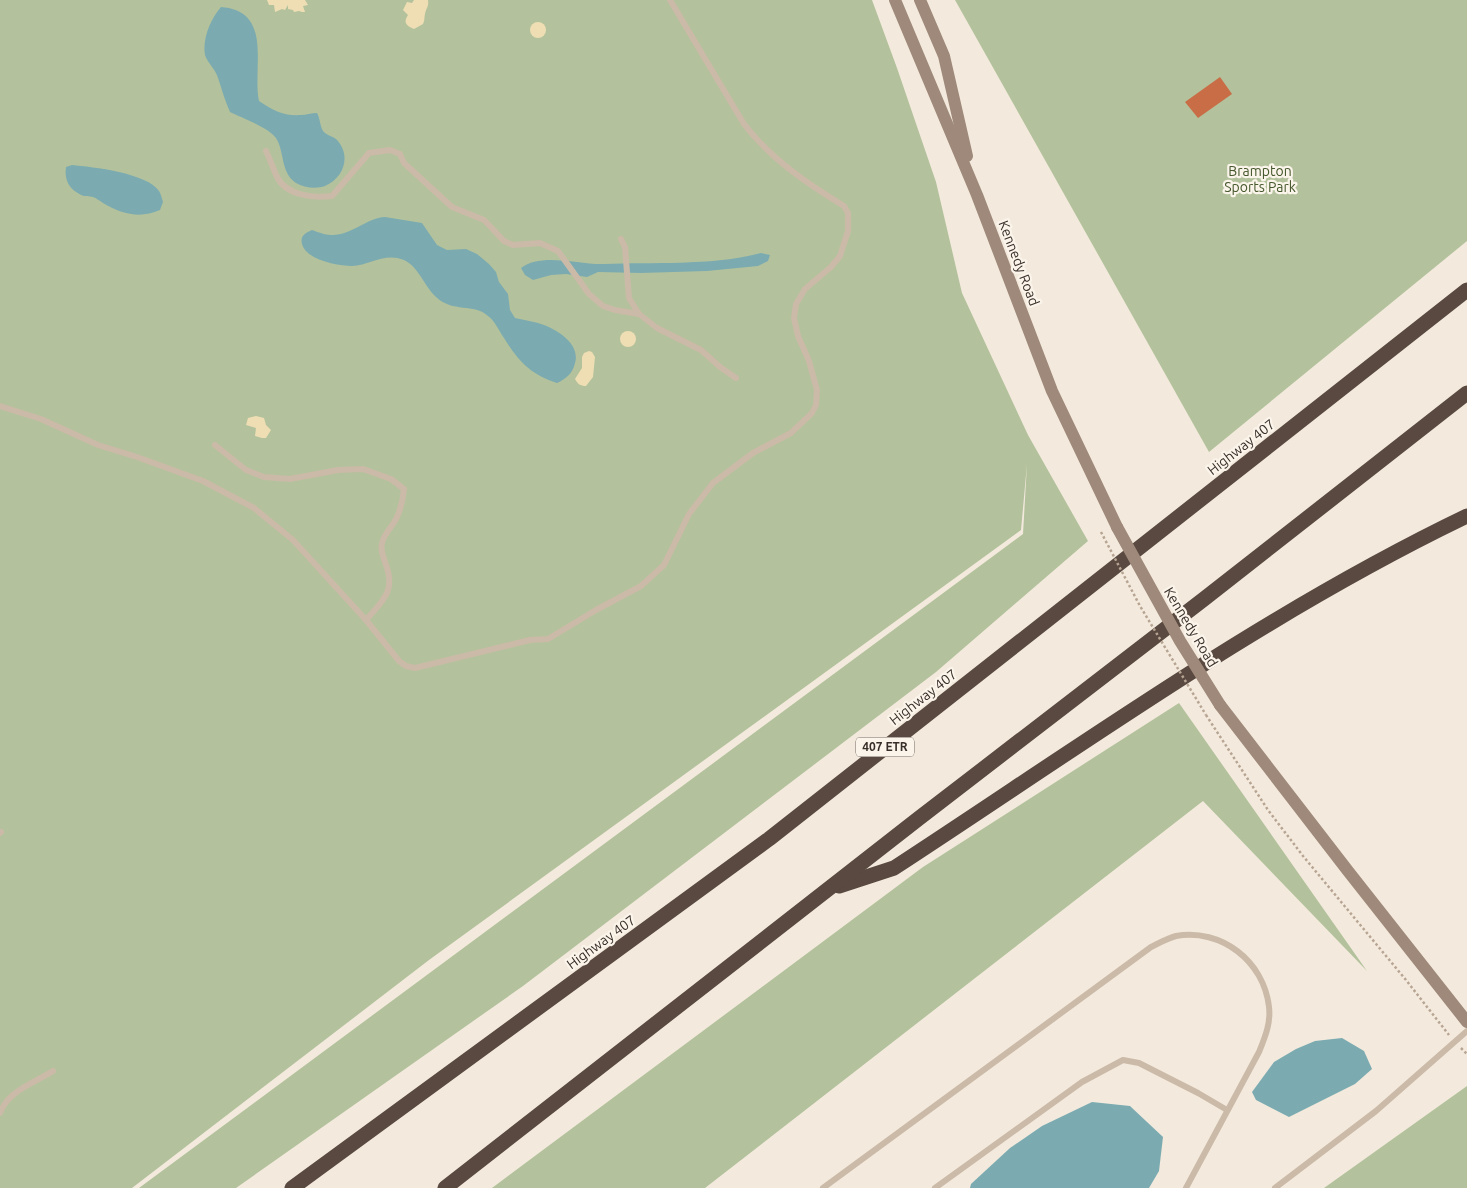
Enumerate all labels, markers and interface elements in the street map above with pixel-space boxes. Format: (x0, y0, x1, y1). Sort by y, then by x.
park label: Brampton Sports Park (1224, 163, 1296, 195)
street label: Kennedy Road (995, 218, 1043, 308)
street label: Highway 407 (1204, 416, 1278, 478)
street label: Kennedy Road (1161, 584, 1221, 670)
street label: Highway 407 (886, 666, 960, 728)
road number: 407 ETR (856, 738, 914, 756)
street label: Highway 407 (564, 912, 638, 972)

